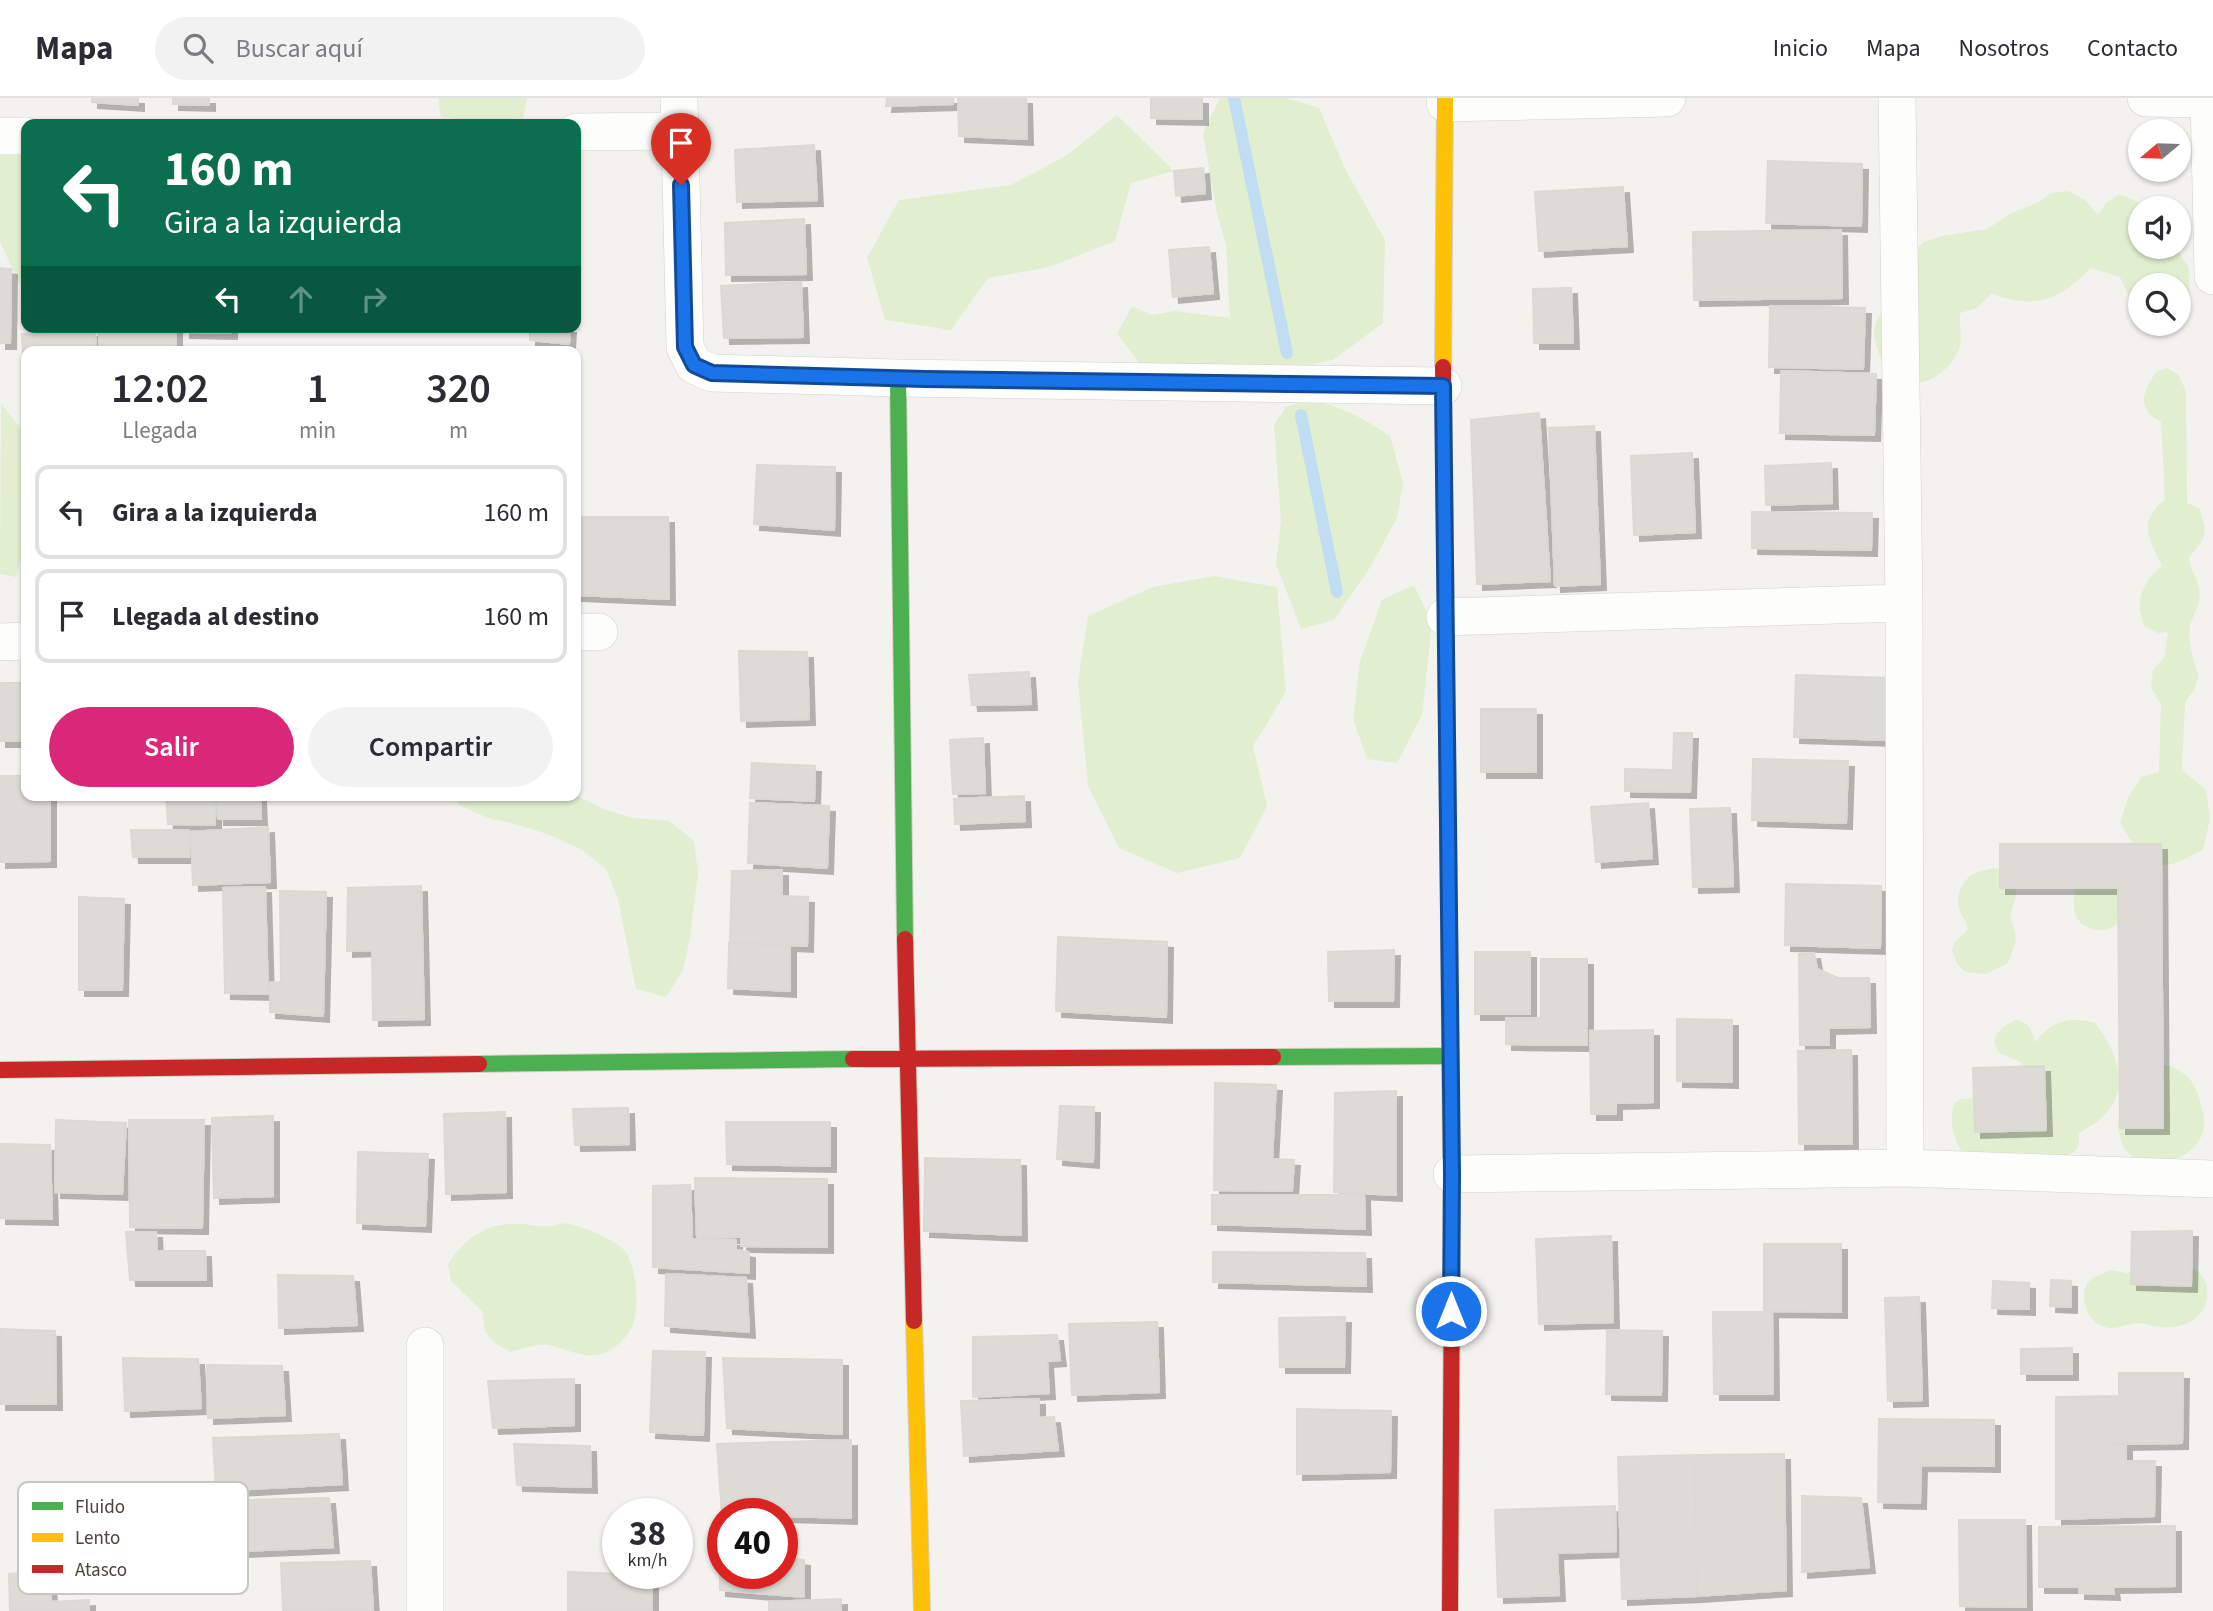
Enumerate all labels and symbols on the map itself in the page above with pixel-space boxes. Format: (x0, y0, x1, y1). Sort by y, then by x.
pin (651, 113, 711, 185)
north arrow (2128, 119, 2191, 182)
position arrow (1414, 1274, 1488, 1348)
legend (18, 1482, 248, 1594)
text: Fluido (75, 1494, 125, 1521)
speed limit sign: 40 (707, 1498, 798, 1589)
text: Lento (75, 1525, 120, 1552)
text: Atasco (75, 1557, 127, 1584)

